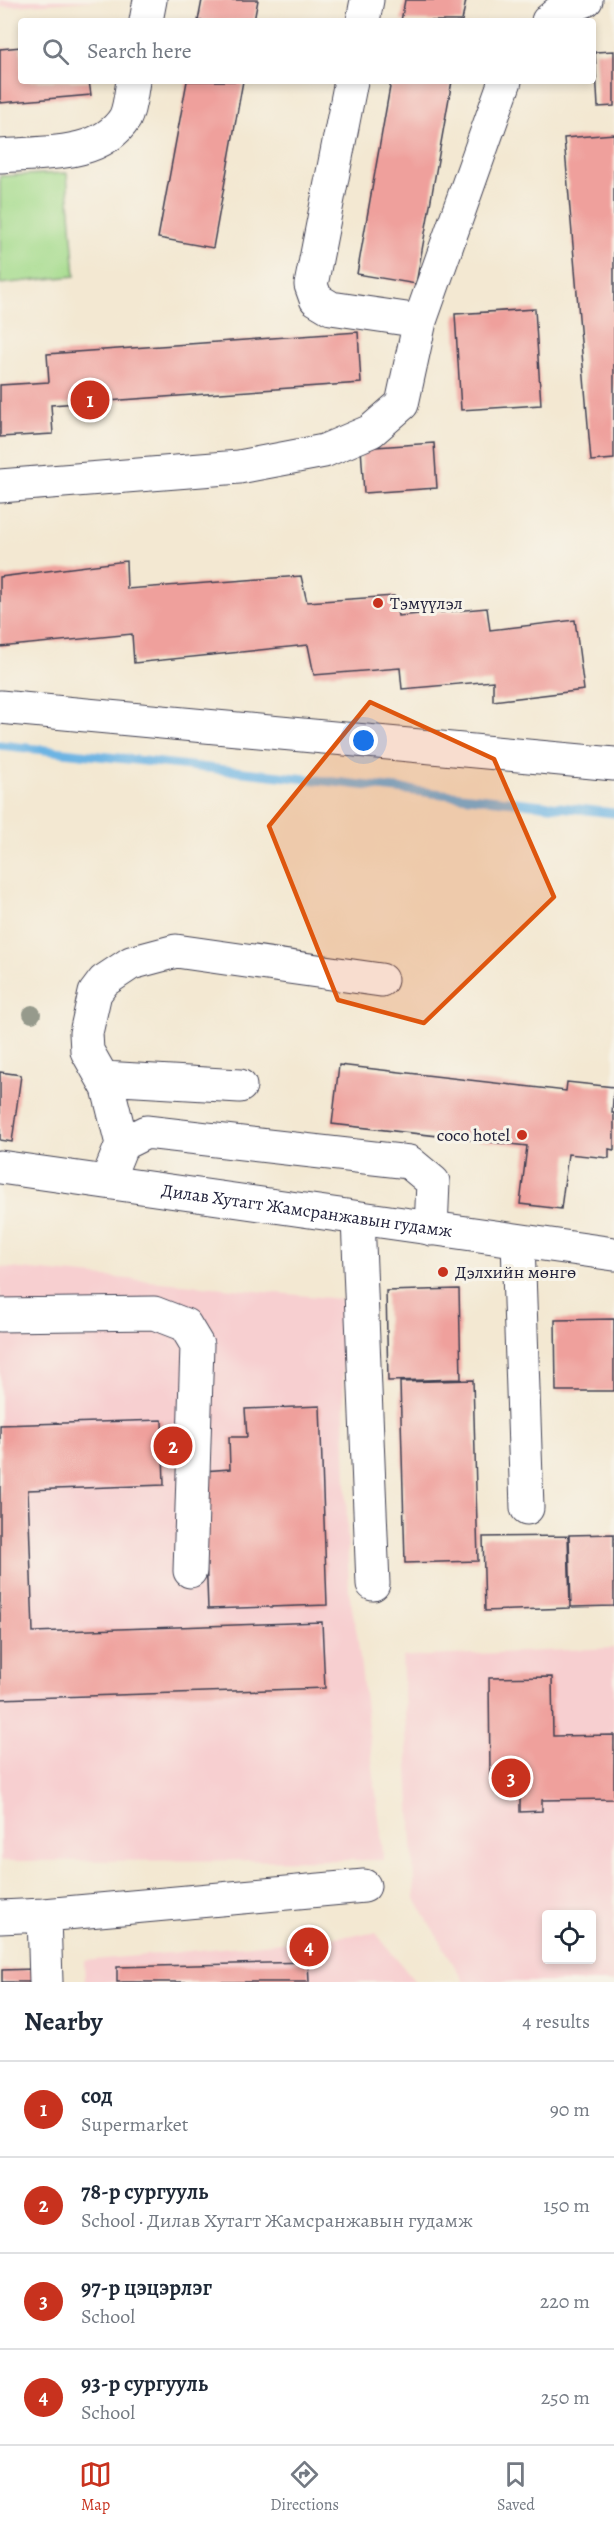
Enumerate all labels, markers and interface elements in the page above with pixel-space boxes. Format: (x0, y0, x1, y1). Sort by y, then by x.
search box (18, 18, 596, 84)
icon: search (39, 35, 72, 68)
text: Search here (87, 36, 192, 66)
pin: 1 (70, 378, 110, 422)
place label: Тэмүүлэл (390, 591, 463, 615)
marker: Тэмүүлэл (371, 596, 385, 610)
your location (349, 726, 378, 755)
place label: coco hotel (437, 1123, 511, 1147)
marker: coco hotel (515, 1128, 529, 1142)
street label: Дилав Хутагт Жамсранжавын гудамж (160, 1178, 454, 1243)
place label: Дэлхийн мөнгө (455, 1260, 576, 1284)
marker: Дэлхийн мөнгө (436, 1265, 450, 1279)
pin: 2 (154, 1424, 192, 1468)
pin: 3 (492, 1756, 530, 1800)
map controls (542, 1910, 596, 1964)
button: locate (542, 1910, 596, 1964)
pin: 4 (290, 1924, 328, 1970)
text: Nearby (24, 2004, 103, 2039)
text: 4 results (522, 2008, 590, 2035)
text: сод (81, 2081, 113, 2111)
text: 1 (40, 2096, 47, 2123)
text: 90 m (550, 2096, 590, 2123)
text: Supermarket (81, 2111, 188, 2138)
text: 78-р сургууль (81, 2177, 208, 2207)
text: 2 (39, 2192, 48, 2219)
text: 150 m (543, 2192, 590, 2219)
text: School · Дилав Хутагт Жамсранжавын гудамж (81, 2207, 473, 2234)
text: 97-р цэцэрлэг (81, 2273, 212, 2303)
text: 3 (39, 2288, 48, 2315)
text: 220 m (540, 2288, 590, 2315)
text: School (81, 2303, 135, 2330)
text: 93-р сургууль (81, 2369, 208, 2399)
text: 4 (39, 2384, 48, 2411)
text: 250 m (541, 2384, 590, 2411)
text: School (81, 2399, 135, 2426)
tab: Map (79, 2458, 112, 2516)
tab: Directions (270, 2458, 339, 2516)
tab: Saved (497, 2458, 535, 2516)

